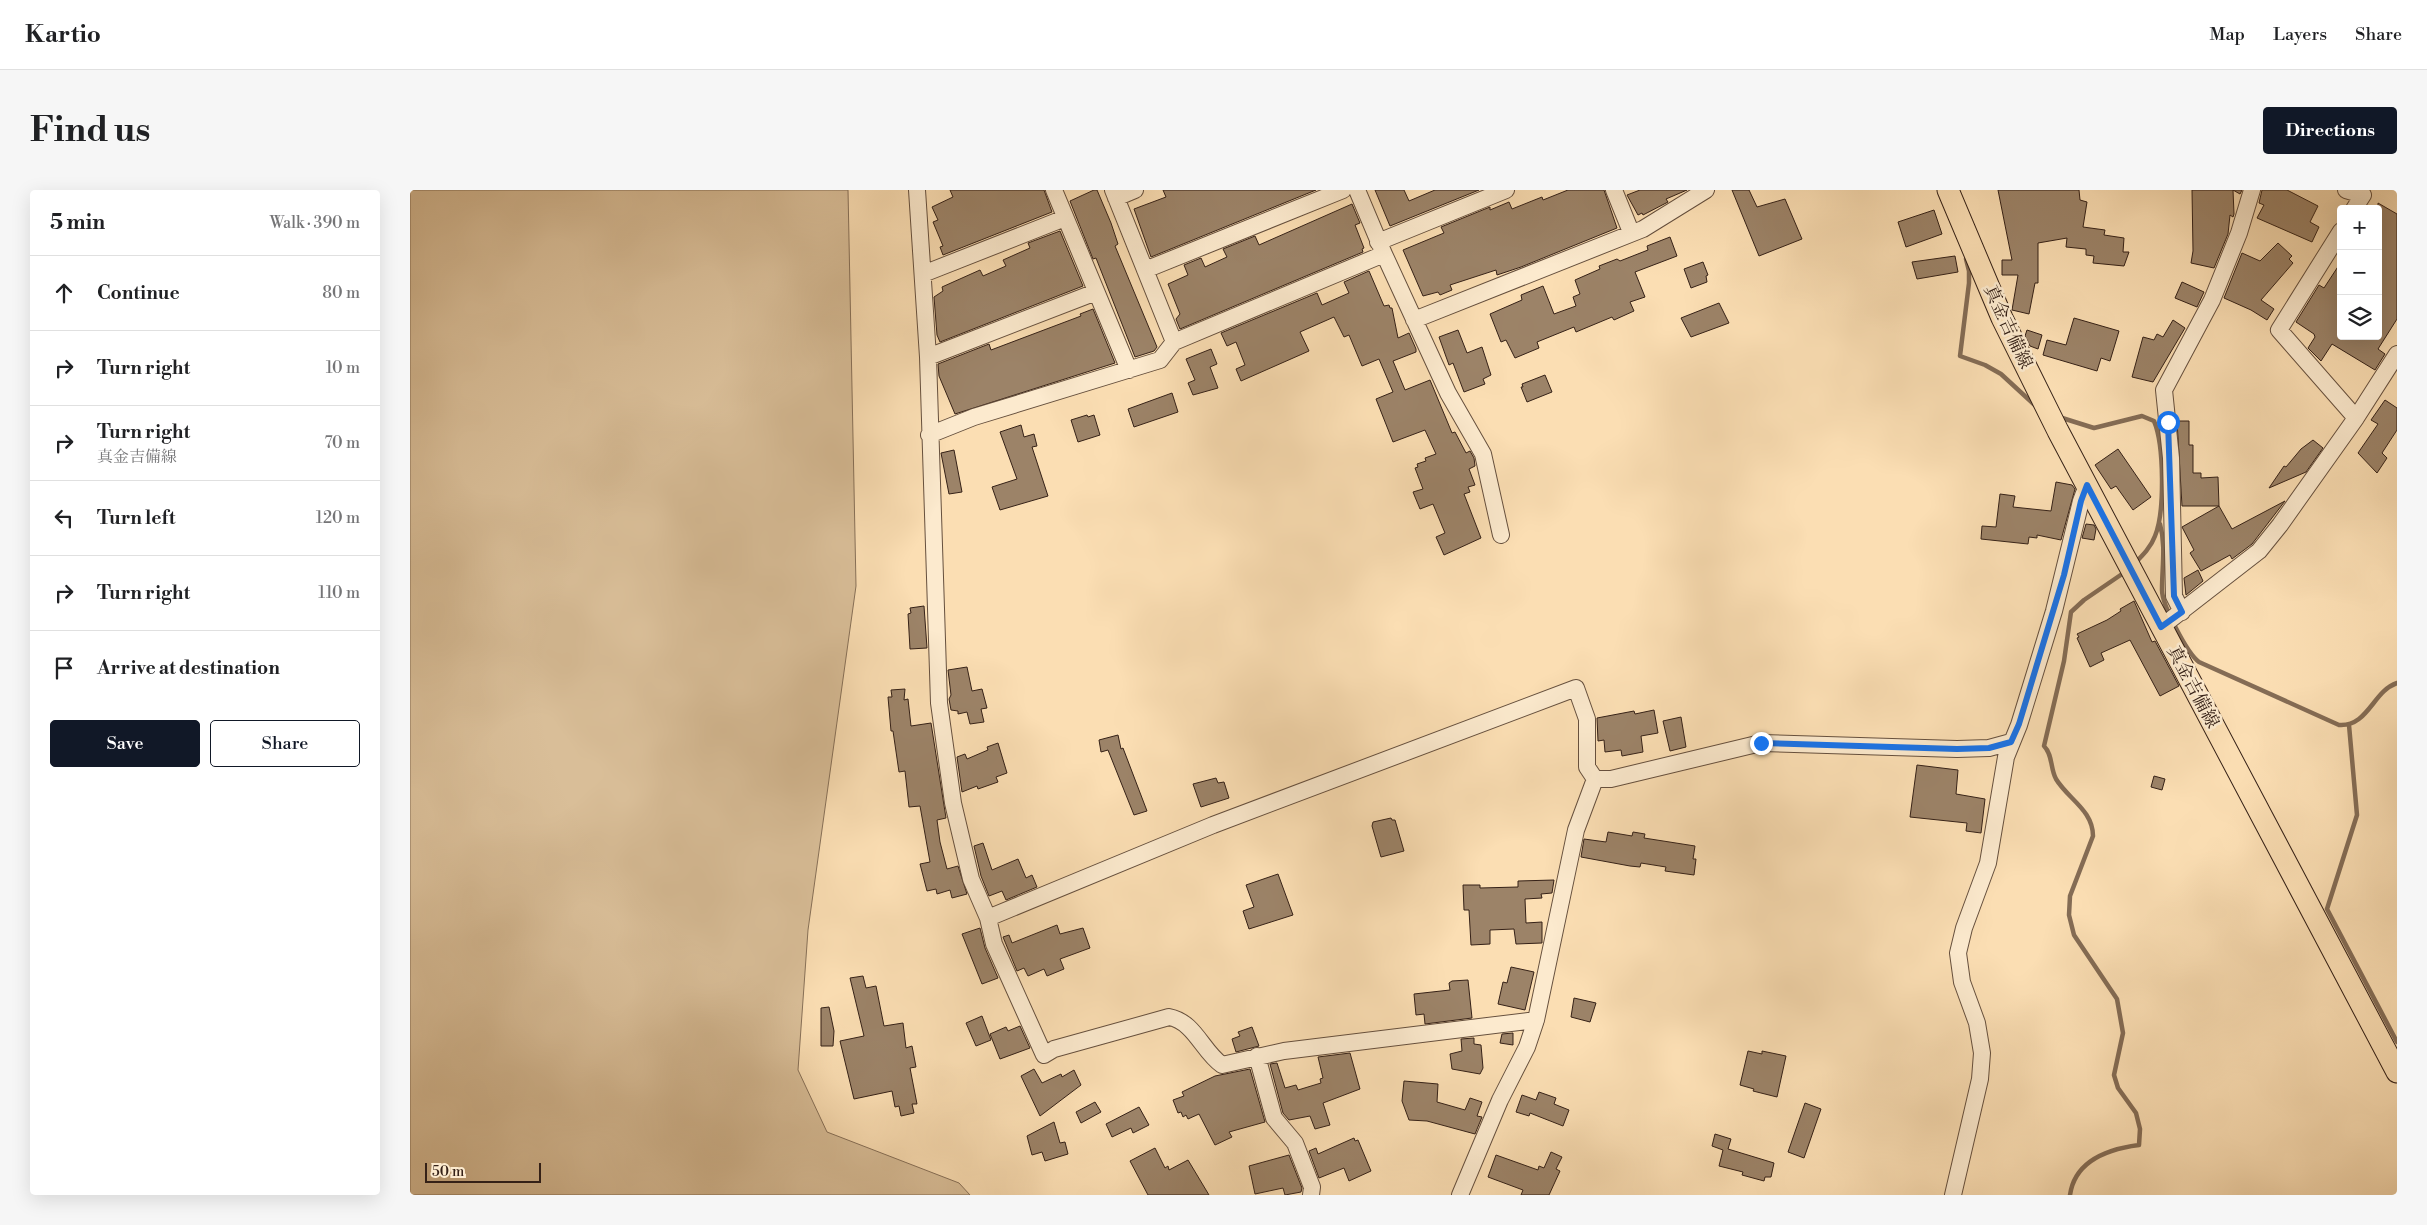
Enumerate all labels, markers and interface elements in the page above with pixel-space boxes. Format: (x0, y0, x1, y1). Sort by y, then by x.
text: Kartio (25, 20, 101, 50)
text: Map (2210, 23, 2245, 46)
text: Layers (2273, 23, 2327, 46)
text: Share (2355, 23, 2402, 46)
button: Directions (2263, 107, 2397, 154)
text: Find us (30, 109, 150, 152)
map controls (2337, 205, 2382, 340)
button: + (2337, 205, 2382, 250)
text: 5 min (50, 210, 105, 236)
text: Walk · 390 m (270, 213, 360, 233)
button: − (2337, 250, 2382, 295)
icon: ahead (50, 279, 78, 307)
text: Continue (97, 281, 180, 305)
street label: 真金吉備線 (1979, 281, 2037, 373)
text: 80 m (322, 283, 360, 303)
button: layers (2337, 295, 2382, 340)
icon: right (50, 354, 78, 382)
text: Turn right (97, 356, 190, 380)
text: 10 m (326, 358, 360, 378)
route start (2157, 411, 2180, 434)
text: Turn right (97, 420, 190, 444)
icon: right (50, 429, 78, 457)
text: 70 m (324, 433, 360, 453)
text: 真金吉備線 (97, 447, 177, 467)
icon: left (50, 504, 78, 532)
text: Turn left (97, 506, 176, 530)
text: 120 m (316, 508, 360, 528)
icon: right (50, 579, 78, 607)
text: Turn right (97, 581, 190, 605)
text: 110 m (318, 583, 360, 603)
street label: 真金吉備線 (2162, 642, 2224, 732)
icon: arrive (50, 654, 78, 682)
text: Arrive at destination (97, 656, 280, 680)
button: Save (50, 720, 200, 767)
button: Share (210, 720, 360, 767)
route end (1750, 732, 1773, 755)
scale bar (425, 1160, 541, 1183)
text: 50 m (432, 1163, 464, 1181)

